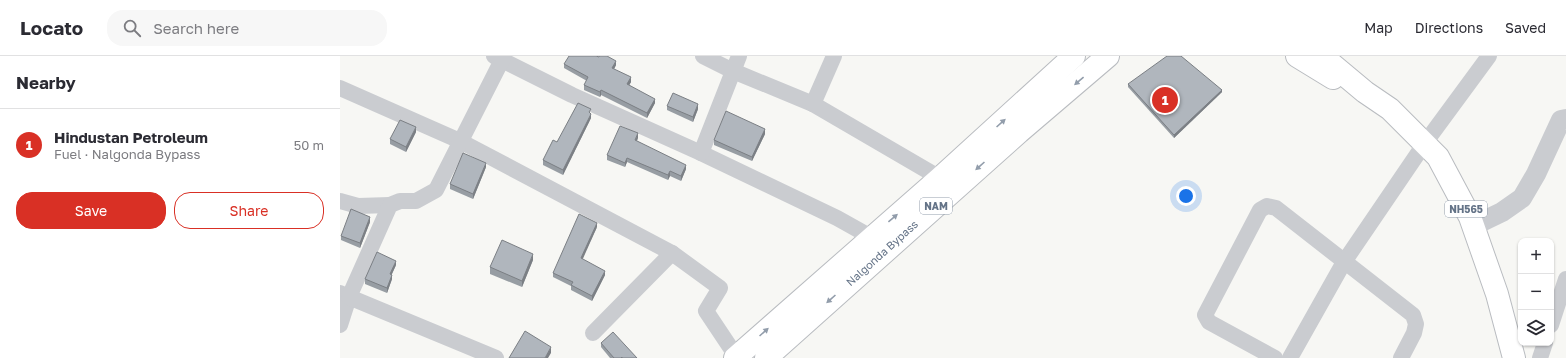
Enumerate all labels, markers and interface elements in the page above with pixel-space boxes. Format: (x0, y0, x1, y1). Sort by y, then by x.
search box (107, 10, 387, 46)
text: Locato (20, 16, 83, 39)
icon: search (121, 17, 143, 39)
text: Search here (153, 19, 239, 37)
text: Map (1364, 19, 1393, 36)
text: Directions (1415, 19, 1483, 36)
text: Saved (1505, 19, 1546, 36)
text: Nearby (16, 72, 76, 93)
one-way arrow (1073, 77, 1084, 86)
pin: 1 (1152, 85, 1178, 115)
one-way arrow (996, 119, 1005, 128)
text: Hindustan Petroleum (54, 128, 208, 146)
text: 1 (26, 137, 32, 153)
text: 50 m (294, 137, 324, 153)
text: Fuel · Nalgonda Bypass (54, 146, 200, 162)
one-way arrow (975, 162, 985, 171)
your location (1176, 186, 1196, 206)
button: Save (16, 192, 166, 229)
button: Share (174, 192, 324, 229)
road number: NAM (920, 198, 952, 214)
road number: NH565 (1445, 201, 1487, 217)
one-way arrow (887, 214, 898, 223)
street label: Nalgonda Bypass (843, 217, 920, 288)
map controls (1518, 238, 1554, 346)
button: + (1518, 238, 1554, 274)
button: − (1518, 274, 1554, 310)
one-way arrow (826, 294, 835, 303)
button: layers (1518, 310, 1554, 346)
one-way arrow (759, 327, 769, 337)

